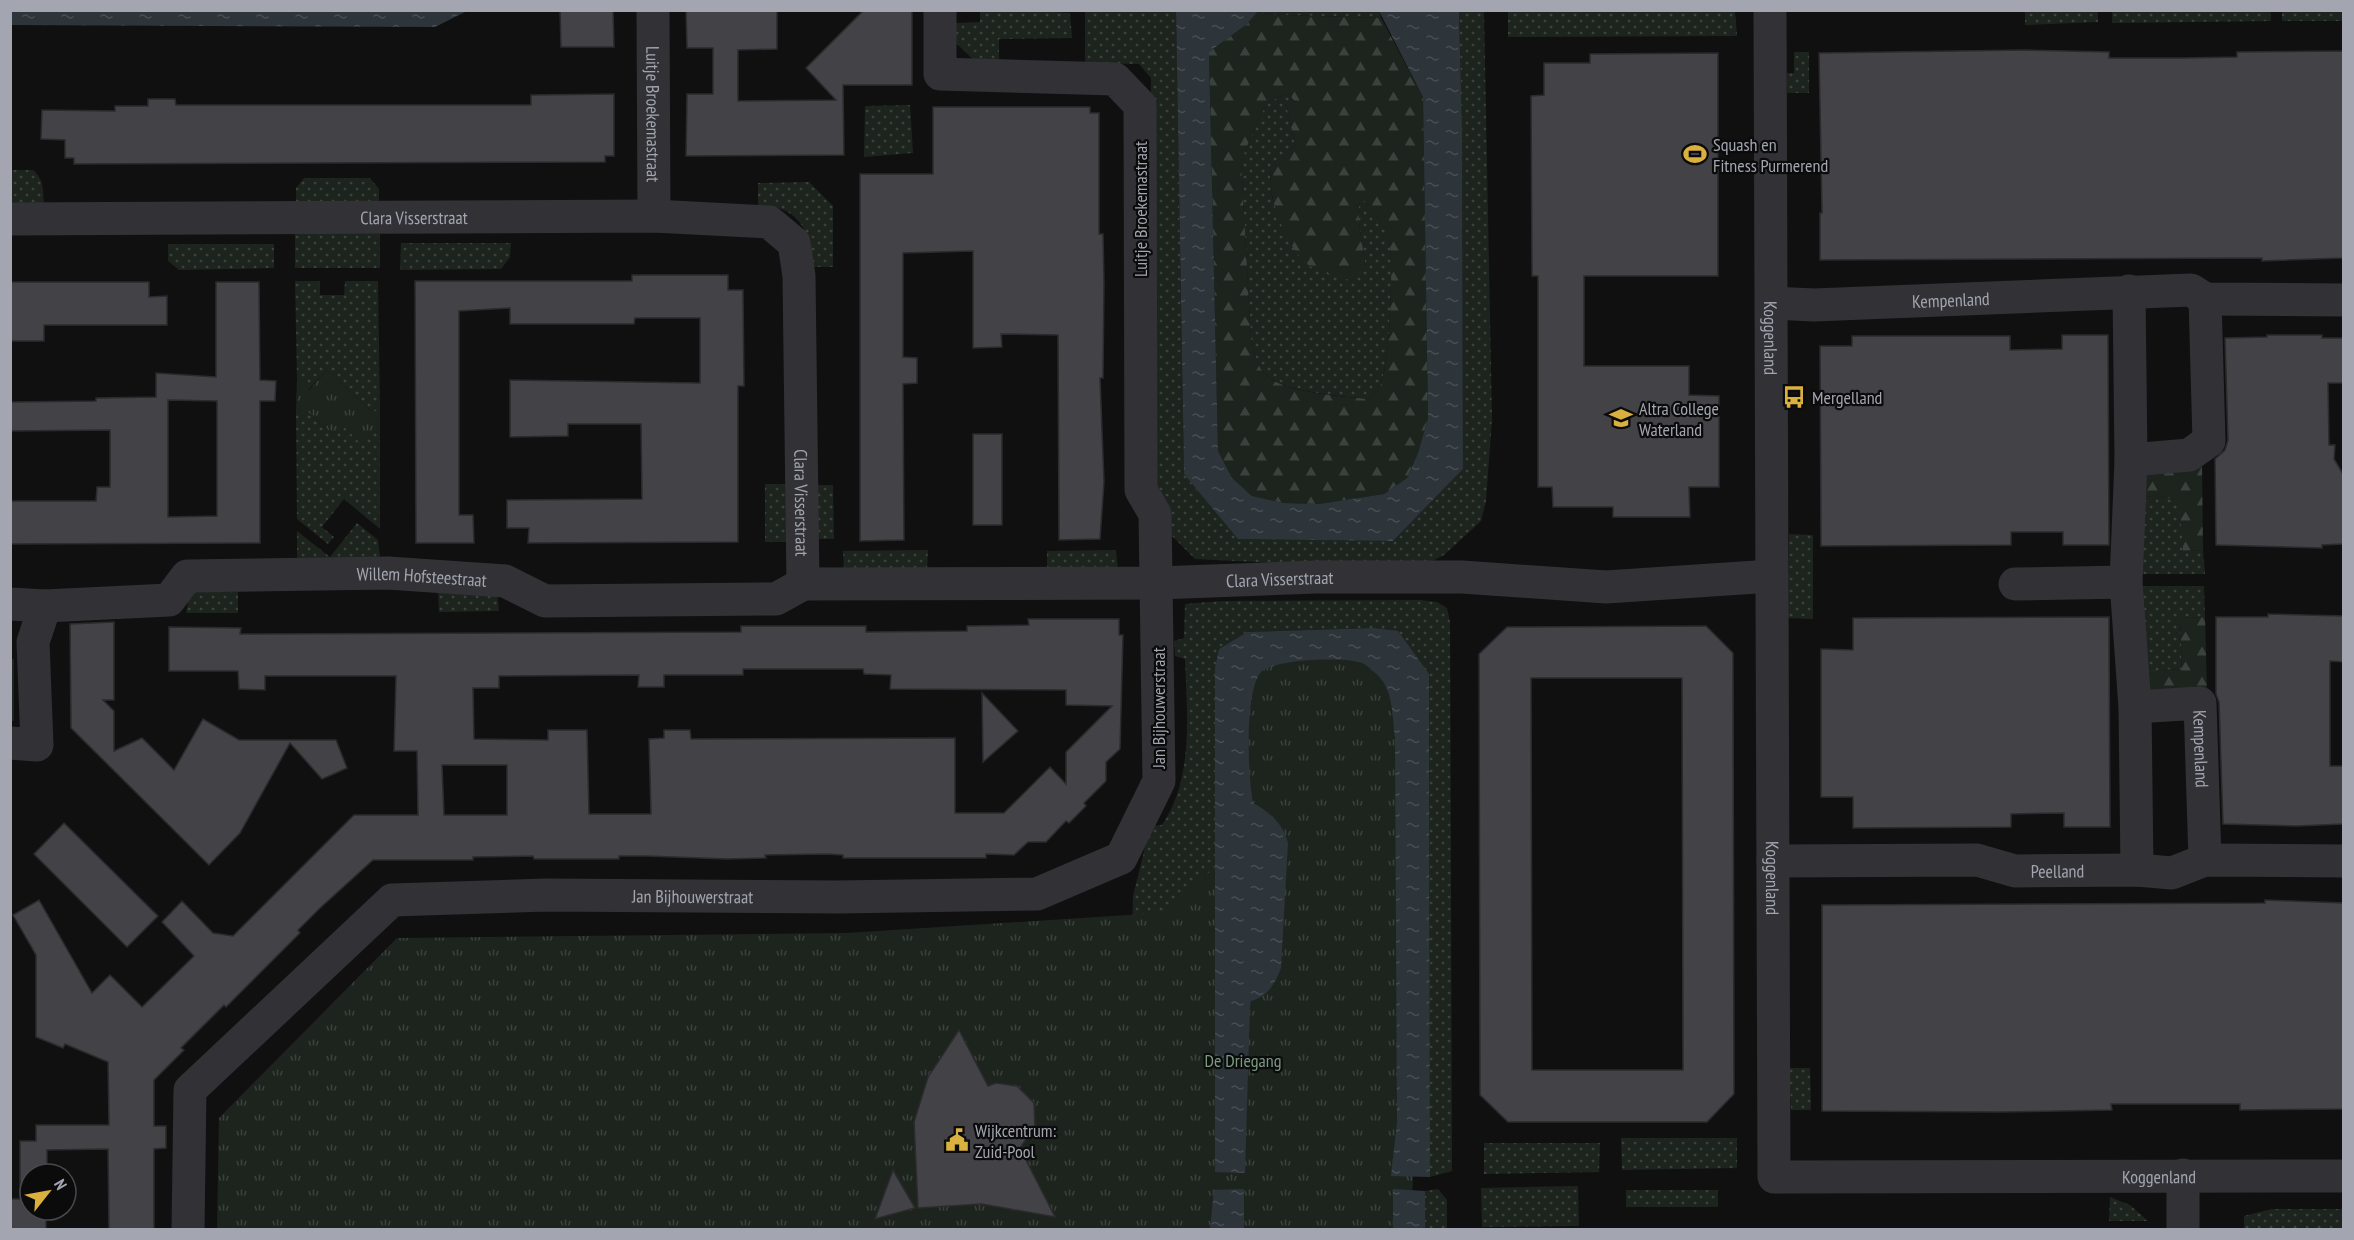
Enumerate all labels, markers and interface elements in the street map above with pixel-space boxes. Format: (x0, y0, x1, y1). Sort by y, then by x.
street label: Luitje Broekemastraat (642, 46, 665, 182)
place label: Squash en Fitness Purmerend (1713, 133, 1828, 177)
street label: Luitje Broekemastraat (1129, 141, 1152, 277)
sports icon: Squash en Fitness Purmerend (1682, 141, 1708, 167)
street label: Clara Visserstraat (360, 205, 468, 229)
street label: Kempenland (1912, 287, 1990, 313)
street label: Koggenland (1759, 301, 1783, 375)
bus stop icon: Mergelland (1781, 384, 1807, 410)
place label: Mergelland (1812, 386, 1882, 409)
place label: Altra College Waterland (1639, 397, 1719, 441)
school or university icon: Altra College Waterland (1608, 405, 1634, 431)
street label: Clara Visserstraat (790, 449, 814, 557)
street label: Willem Hofsteestraat (356, 561, 488, 591)
street label: Clara Visserstraat (1226, 566, 1333, 592)
street label: Jan Bijhouwerstraat (1147, 647, 1170, 770)
street label: Kempenland (2189, 710, 2214, 788)
street label: Koggenland (1761, 841, 1785, 915)
street label: Peelland (2031, 859, 2084, 882)
street label: Jan Bijhouwerstraat (631, 884, 753, 908)
park label: De Driegang (1205, 1049, 1281, 1072)
place label: Wijkcentrum: Zuid-Pool (975, 1119, 1057, 1163)
public building icon: Wijkcentrum: Zuid-Pool (944, 1127, 970, 1153)
north arrow (18, 1162, 78, 1222)
street label: Koggenland (2122, 1165, 2196, 1188)
text: N (50, 1175, 72, 1193)

